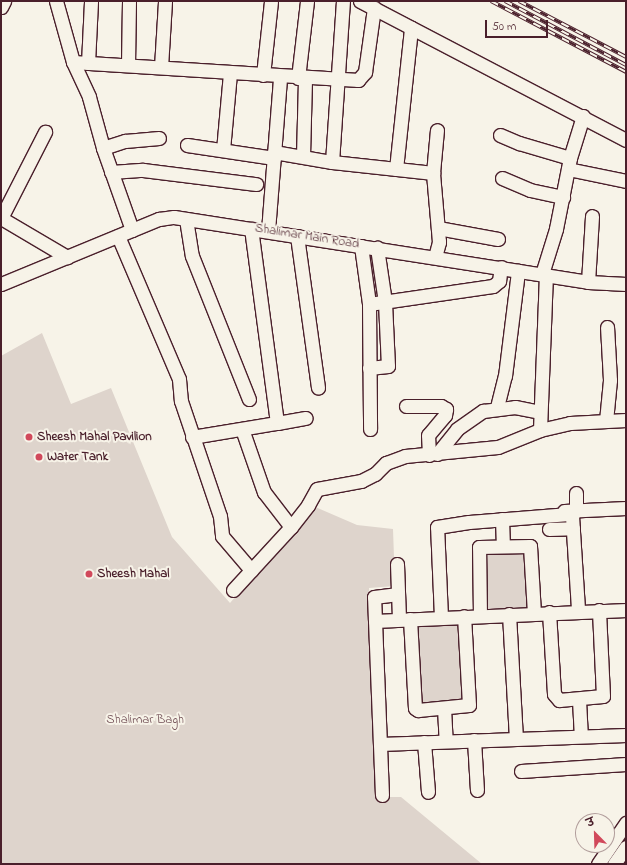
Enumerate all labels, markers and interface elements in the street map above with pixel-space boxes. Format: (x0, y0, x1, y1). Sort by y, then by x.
scale bar (487, 12, 550, 38)
text: 50 m (492, 18, 516, 36)
street label: Shalimar Main Road (254, 221, 360, 253)
place label: Sheesh Mahal Pavilion (37, 429, 152, 445)
marker: Sheesh Mahal Pavilion (24, 432, 34, 442)
place label: Water Tank (47, 449, 108, 465)
marker: Water Tank (34, 452, 44, 462)
place label: Sheesh Mahal (97, 566, 170, 582)
marker: Sheesh Mahal (84, 569, 94, 579)
park label: Shalimar Bagh (106, 712, 184, 728)
north arrow (575, 813, 615, 853)
text: उ (584, 814, 597, 832)

